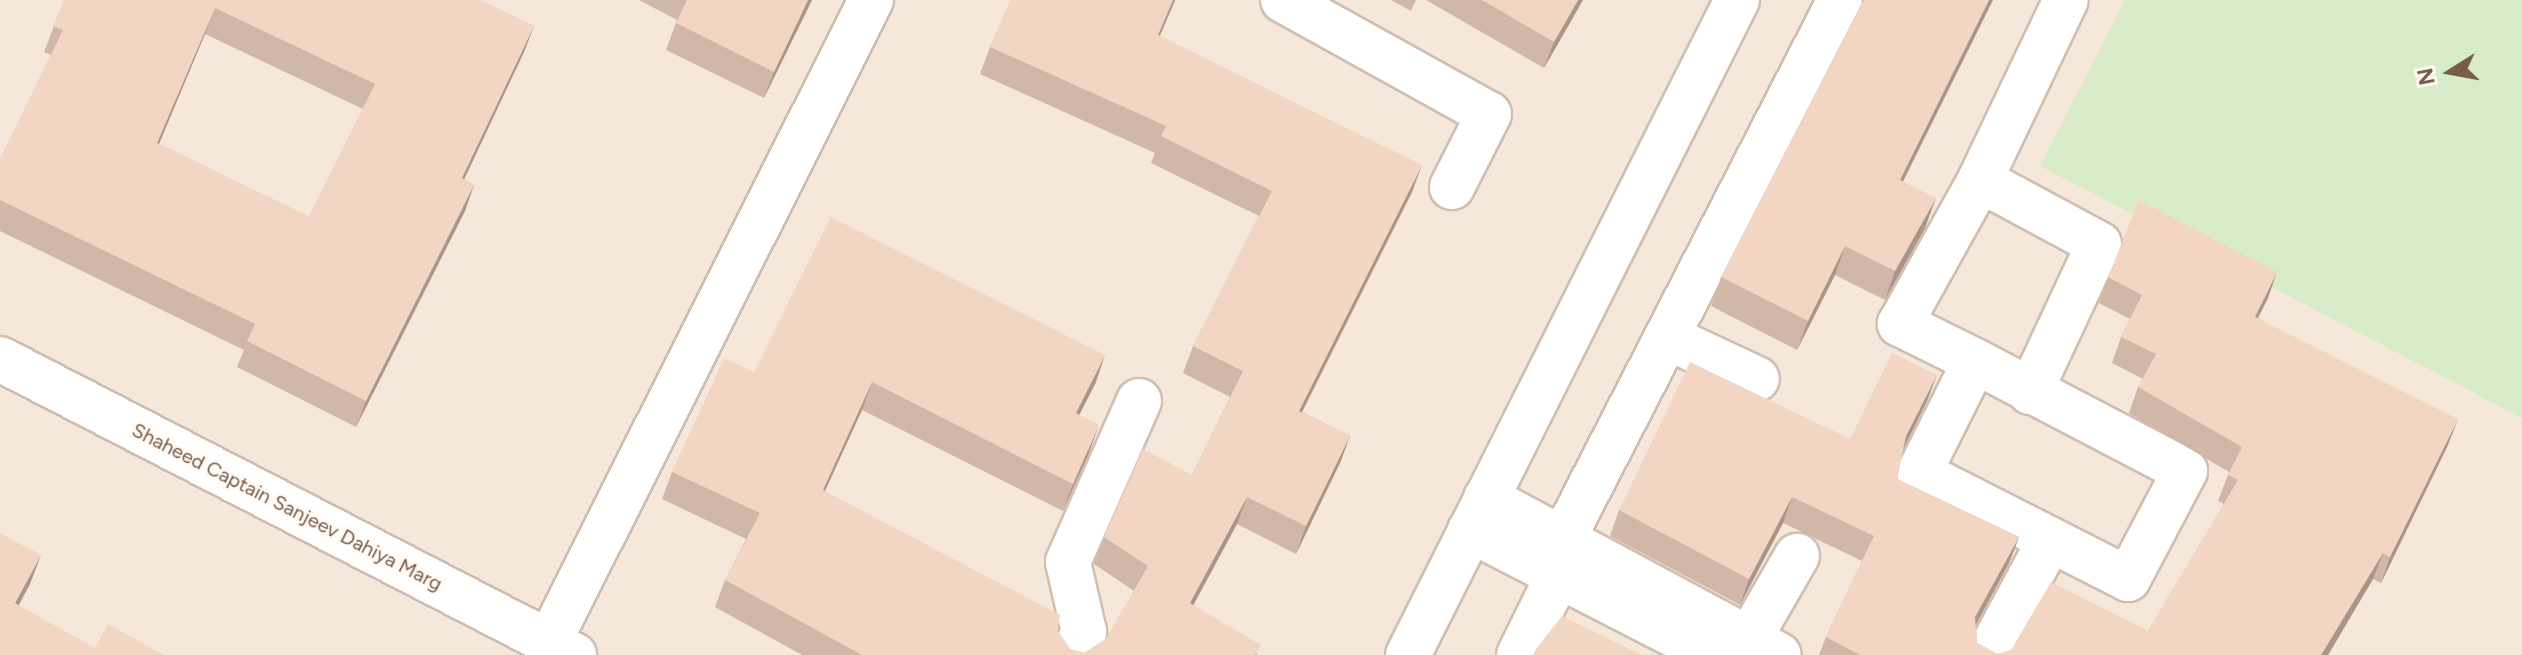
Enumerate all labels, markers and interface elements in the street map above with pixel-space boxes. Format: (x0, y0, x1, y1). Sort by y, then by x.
north arrow (2410, 32, 2490, 112)
text: N (2411, 66, 2441, 88)
street label: Shaheed Captain Sanjeev Dahiya Marg (128, 418, 446, 596)

